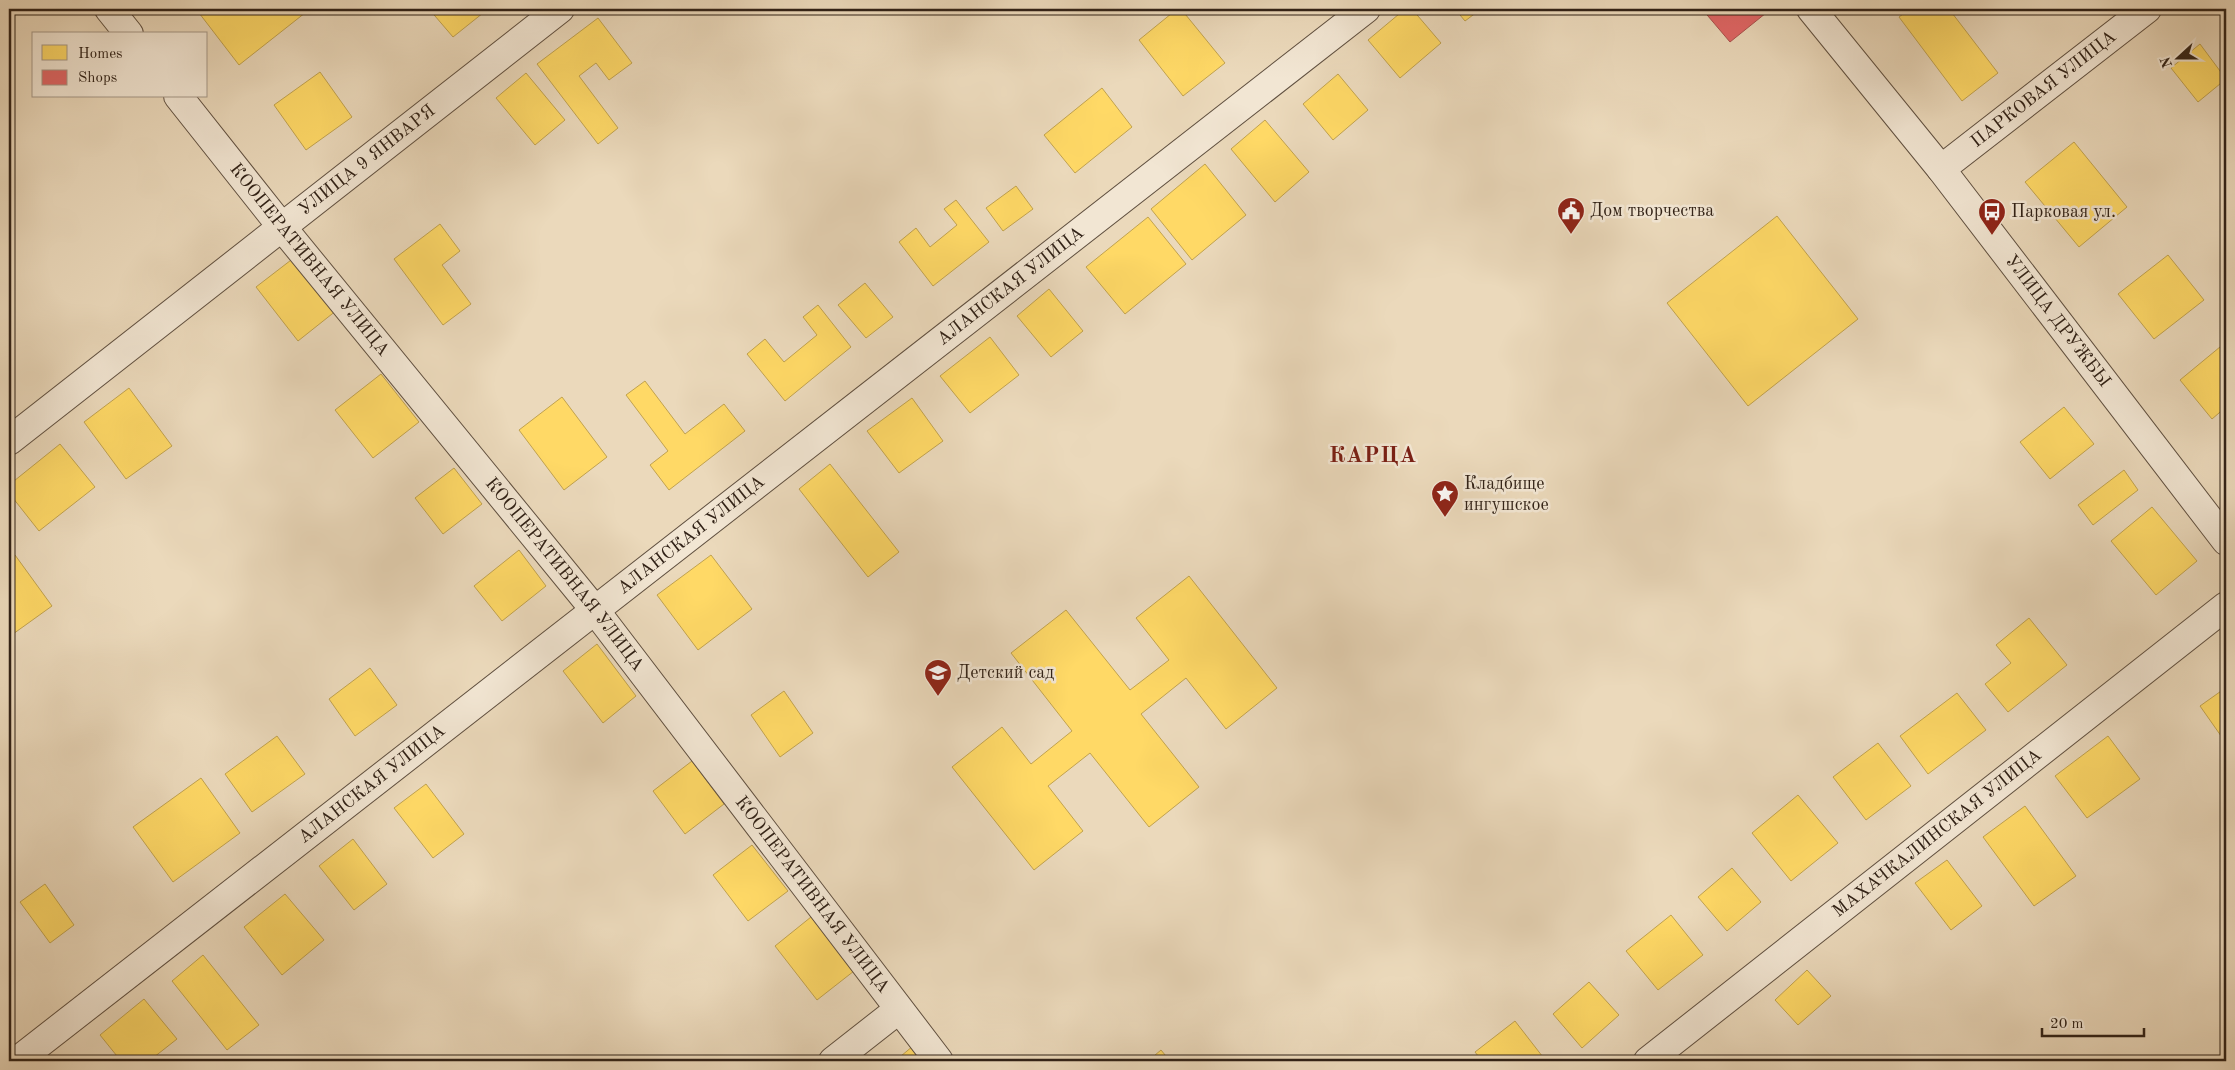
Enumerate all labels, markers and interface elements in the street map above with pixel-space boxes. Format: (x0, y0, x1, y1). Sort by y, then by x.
street label: ПАРКОВАЯ УЛИЦА (1968, 27, 2120, 151)
legend (32, 32, 208, 98)
north arrow (2152, 32, 2202, 82)
text: Homes (78, 47, 123, 62)
text: N (2158, 55, 2175, 70)
text: Shops (78, 71, 117, 86)
street label: УЛИЦА 9 ЯНВАРЯ (295, 101, 439, 219)
street label: КООПЕРАТИВНАЯ УЛИЦА (226, 160, 393, 360)
public building icon: Дом творчества (1556, 196, 1586, 235)
bus stop icon: Парковая ул. (1977, 197, 2007, 236)
place label: Дом творчества (1590, 202, 1714, 220)
place label: Парковая ул. (2011, 203, 2116, 221)
street label: АЛАНСКАЯ УЛИЦА (934, 223, 1088, 349)
street label: УЛИЦА ДРУЖБЫ (2002, 252, 2114, 391)
district label: КАРЦА (1329, 445, 1417, 467)
street label: АЛАНСКАЯ УЛИЦА (614, 472, 768, 598)
street label: КООПЕРАТИВНАЯ УЛИЦА (482, 474, 647, 675)
place label: Кладбище ингушское (1464, 475, 1549, 514)
place icon: Кладбище ингушское (1430, 479, 1460, 518)
school or university icon: Детский сад (923, 658, 953, 697)
place label: Детский сад (957, 664, 1054, 682)
street label: АЛАНСКАЯ УЛИЦА (295, 721, 449, 847)
street label: МАХАЧКАЛИНСКАЯ УЛИЦА (1829, 746, 2045, 921)
street label: КООПЕРАТИВНАЯ УЛИЦА (732, 793, 893, 997)
scale bar (2042, 1005, 2145, 1037)
text: 20 m (2050, 1017, 2084, 1032)

